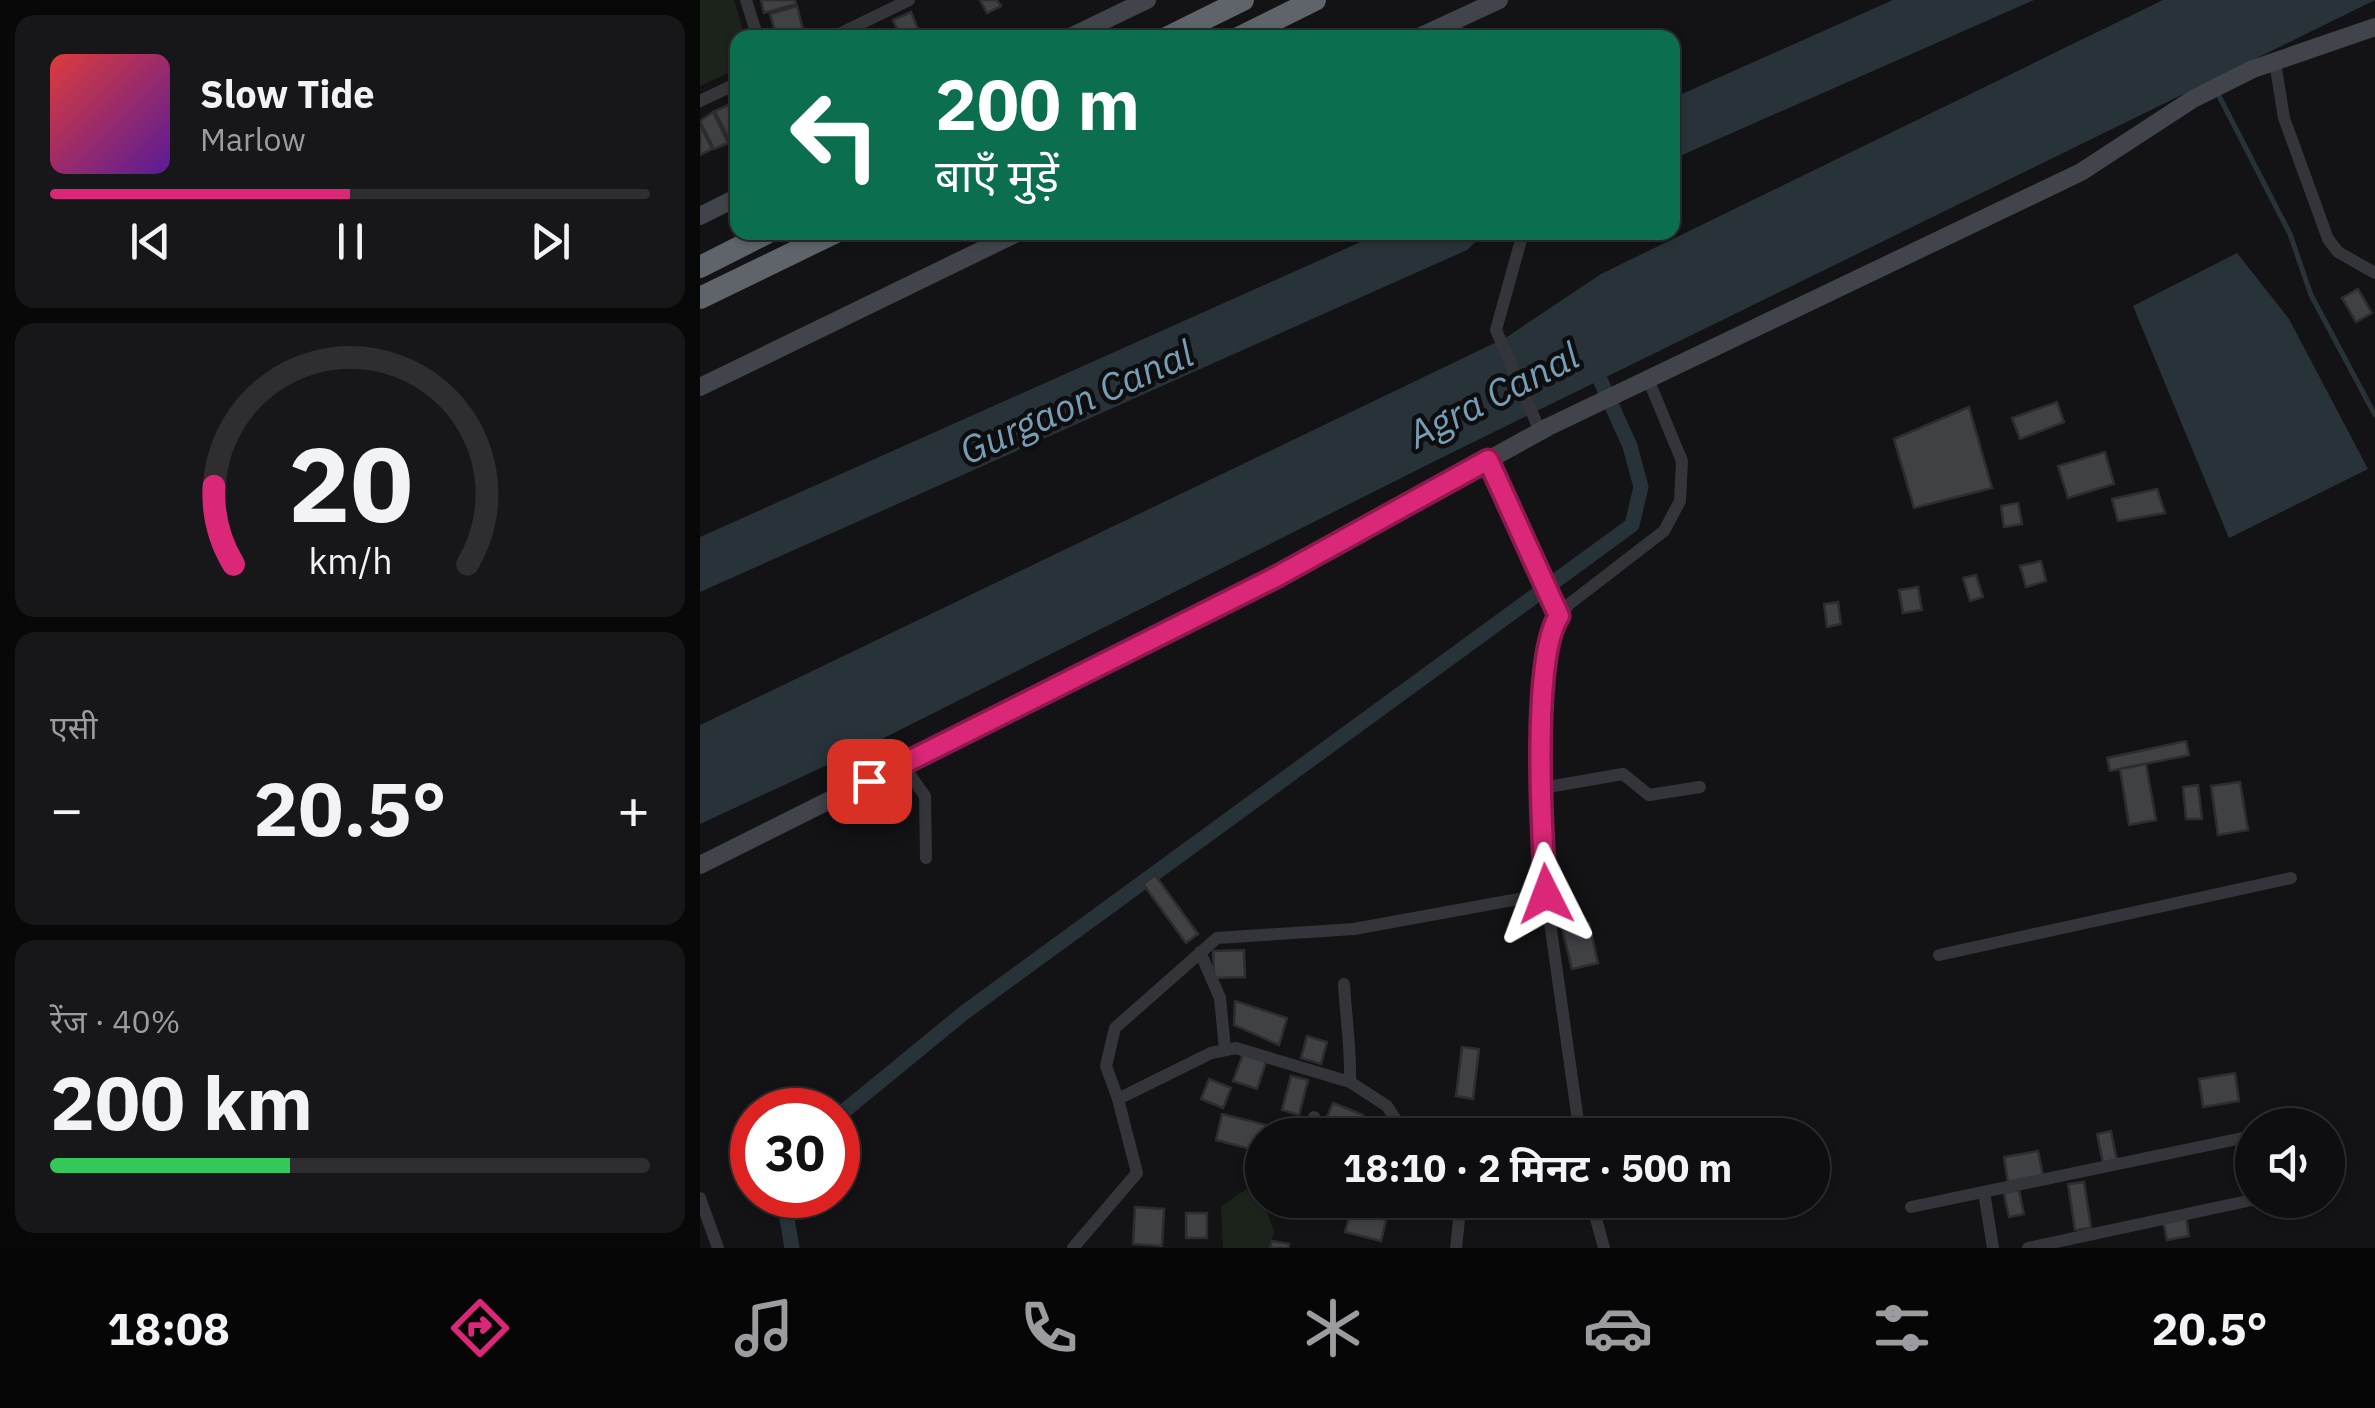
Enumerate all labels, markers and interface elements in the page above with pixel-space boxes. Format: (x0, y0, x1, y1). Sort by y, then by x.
text: 200 m (935, 58, 1140, 149)
text: Slow Tide (200, 69, 375, 118)
icon: left (770, 70, 900, 200)
text: Marlow (200, 118, 306, 160)
text: बाएँ मुड़ें (935, 146, 1059, 204)
icon: previous (123, 214, 178, 269)
icon: pause (323, 214, 378, 269)
icon: next (523, 214, 578, 269)
water label: Gurgaon Canal (952, 328, 1200, 474)
water label: Agra Canal (1397, 330, 1587, 459)
text: 20 (288, 415, 412, 551)
text: km/h (308, 537, 392, 584)
text: एसी (50, 706, 98, 748)
pin (827, 739, 912, 824)
icon: arrive (842, 754, 897, 809)
text: 20.5° (253, 759, 447, 857)
text: − (50, 773, 83, 844)
text: + (617, 773, 650, 844)
position arrow (1494, 842, 1598, 946)
text: रेंज · 40% (50, 1000, 180, 1042)
text: 200 km (50, 1053, 313, 1151)
speed limit sign: 30 (730, 1088, 860, 1218)
map controls (2235, 1108, 2345, 1218)
button: sound (2235, 1108, 2345, 1218)
text: 18:10 · 2 मिनट · 500 m (1343, 1143, 1732, 1192)
icon: directions (445, 1293, 515, 1363)
icon: music (729, 1293, 799, 1363)
icon: phone (1014, 1293, 1084, 1363)
icon: climate (1298, 1293, 1368, 1363)
icon: car (1583, 1293, 1653, 1363)
icon: filters (1867, 1293, 1937, 1363)
text: 18:08 (107, 1299, 230, 1357)
text: 20.5° (2152, 1299, 2268, 1357)

